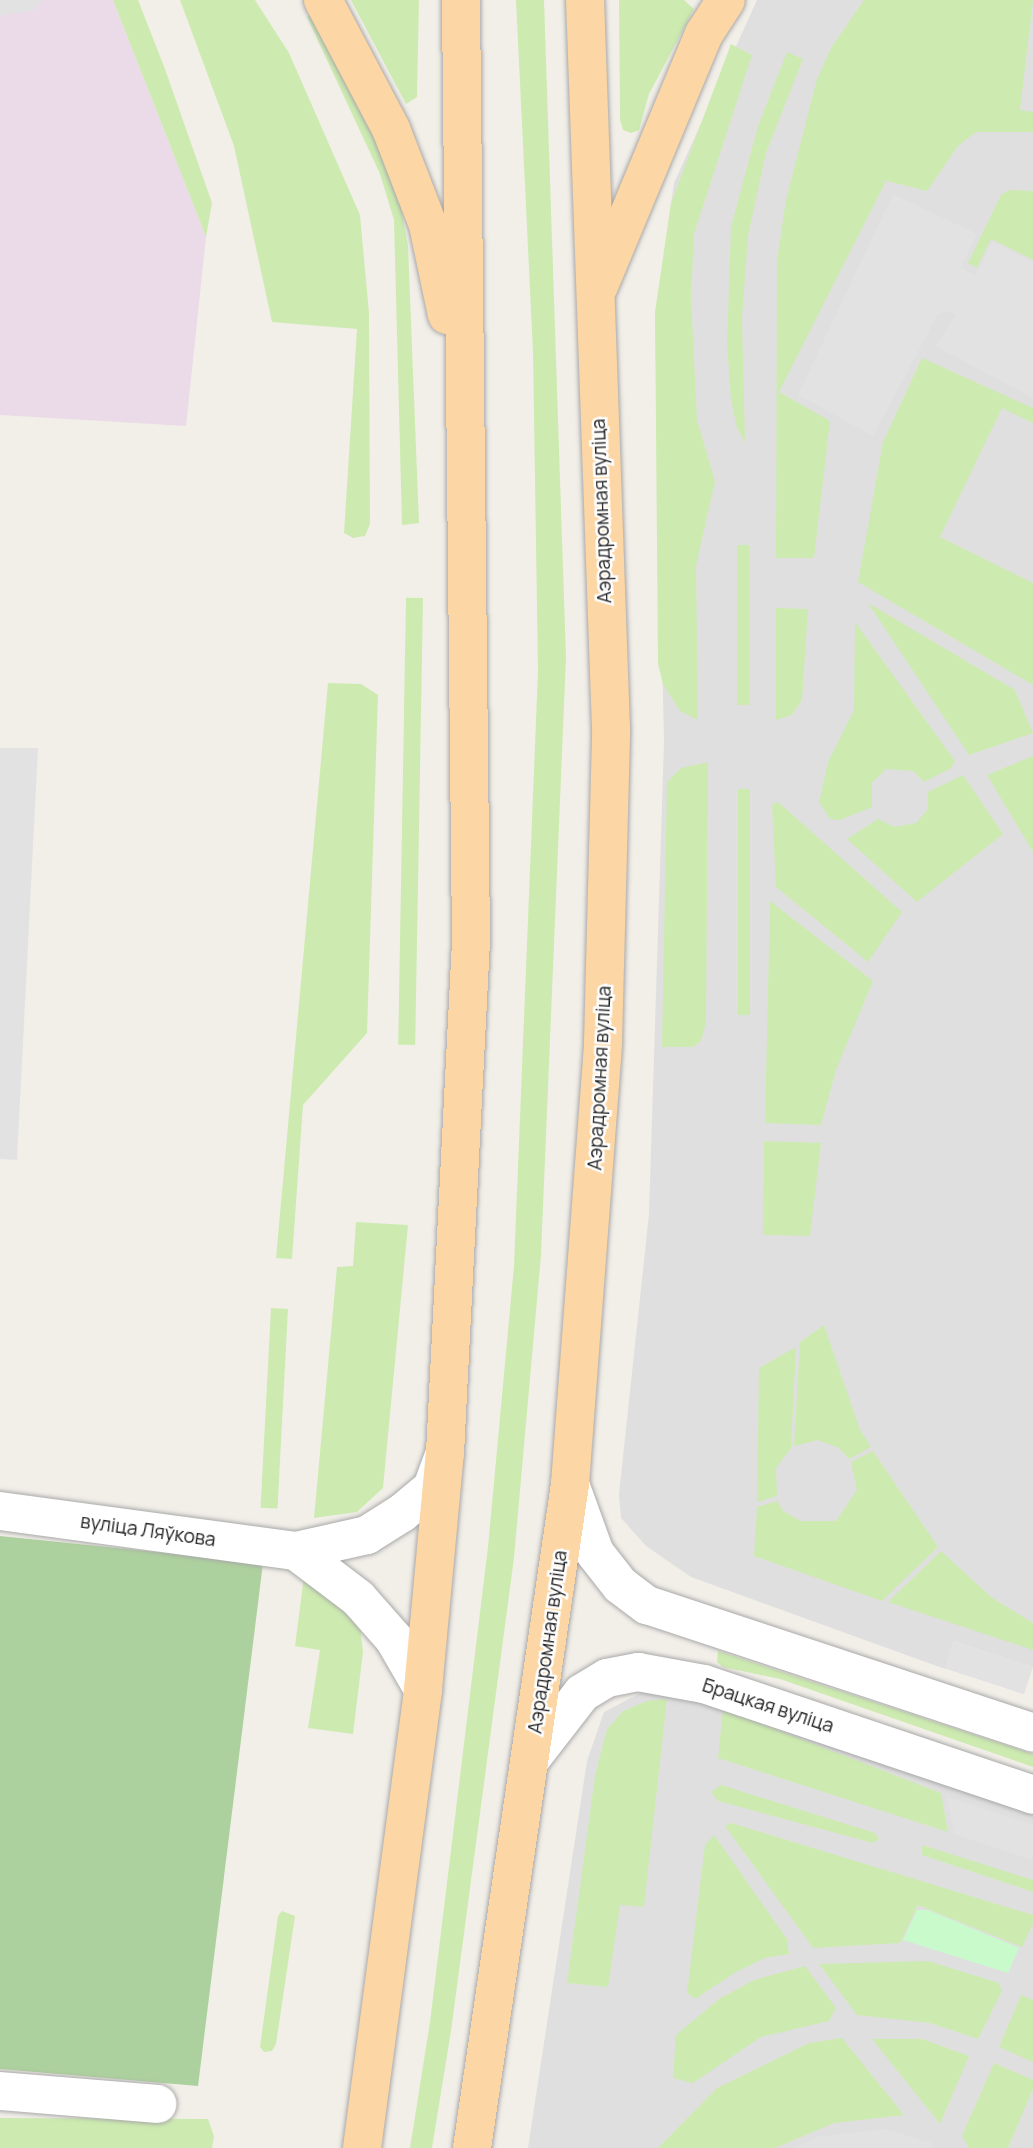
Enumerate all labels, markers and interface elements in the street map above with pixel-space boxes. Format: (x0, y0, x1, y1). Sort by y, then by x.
street label: Аэрадромная вуліца (587, 418, 617, 604)
street label: Аэрадромная вуліца (584, 985, 616, 1171)
street label: вуліца Ляўкова (79, 1510, 217, 1552)
street label: Аэрадромная вуліца (524, 1549, 572, 1735)
street label: Брацкая вуліца (699, 1674, 837, 1738)

